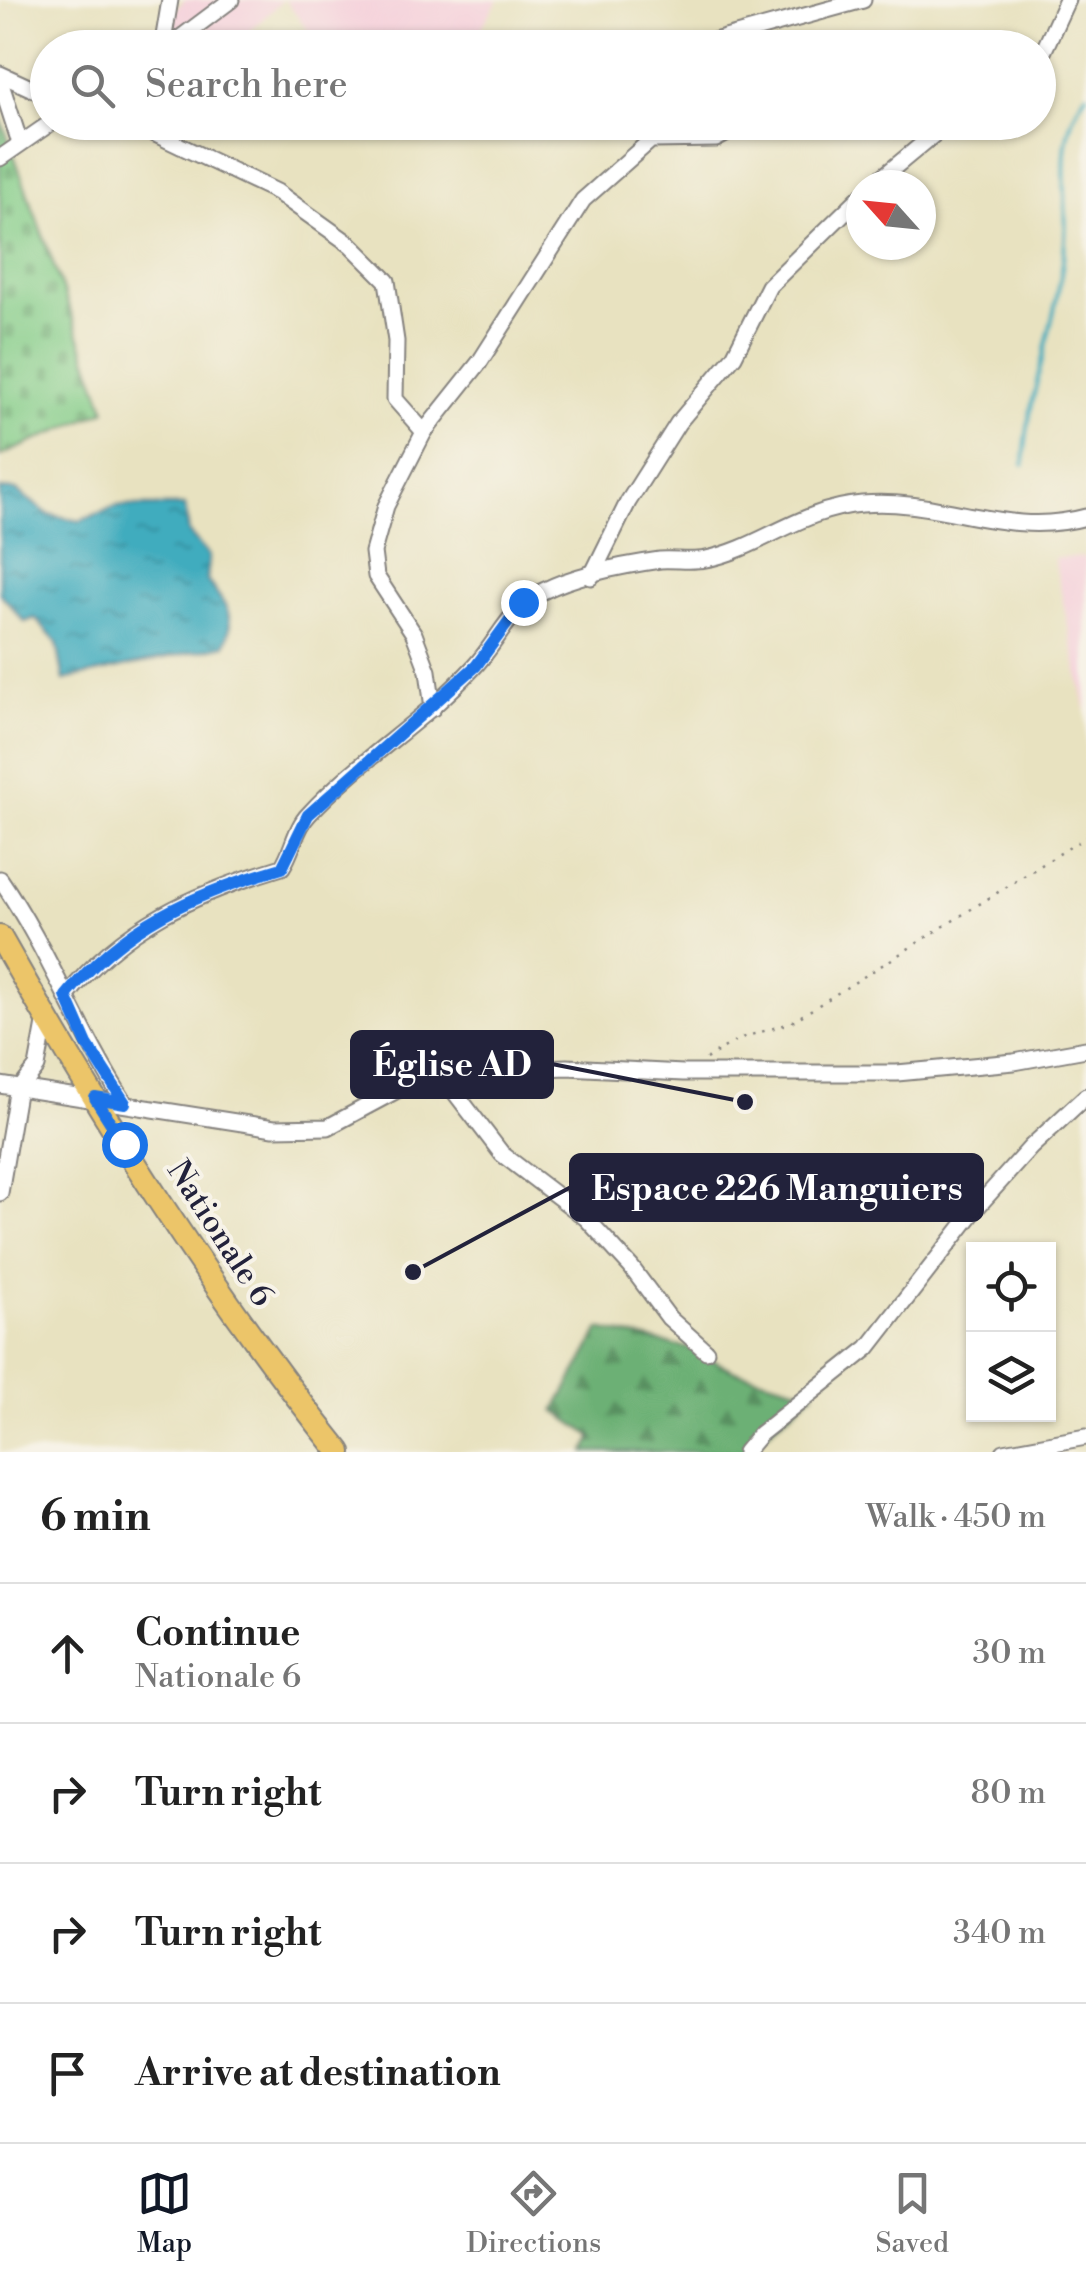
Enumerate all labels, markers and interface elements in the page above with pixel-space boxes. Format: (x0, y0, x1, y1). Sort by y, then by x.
search box (30, 30, 1056, 140)
icon: search (65, 58, 120, 113)
text: Search here (145, 62, 348, 109)
north arrow (846, 170, 936, 260)
route end (501, 580, 547, 626)
callout: Église AD (352, 1032, 552, 1097)
text: Église AD (372, 1042, 532, 1087)
route start (102, 1122, 148, 1168)
street label: Nationale 6 (158, 1153, 282, 1314)
callout: Espace 226 Manguiers (571, 1155, 982, 1220)
text: Espace 226 Manguiers (591, 1168, 963, 1211)
map controls (966, 1242, 1056, 1422)
button: locate (966, 1242, 1056, 1332)
button: layers (966, 1332, 1056, 1422)
text: 6 min (40, 1491, 151, 1544)
text: Walk · 450 m (866, 1497, 1046, 1537)
text: Continue (135, 1610, 300, 1657)
icon: ahead (40, 1626, 95, 1681)
text: 30 m (972, 1633, 1046, 1673)
text: Nationale 6 (135, 1657, 301, 1697)
icon: right (40, 1766, 95, 1821)
text: Turn right (135, 1770, 321, 1817)
text: 80 m (971, 1773, 1046, 1813)
icon: right (40, 1906, 95, 1961)
text: Turn right (135, 1910, 321, 1957)
text: 340 m (953, 1913, 1046, 1953)
icon: arrive (40, 2046, 95, 2101)
text: Arrive at destination (135, 2050, 501, 2097)
tab: Map (137, 2166, 192, 2261)
tab: Directions (466, 2166, 601, 2261)
tab: Saved (875, 2166, 949, 2261)

